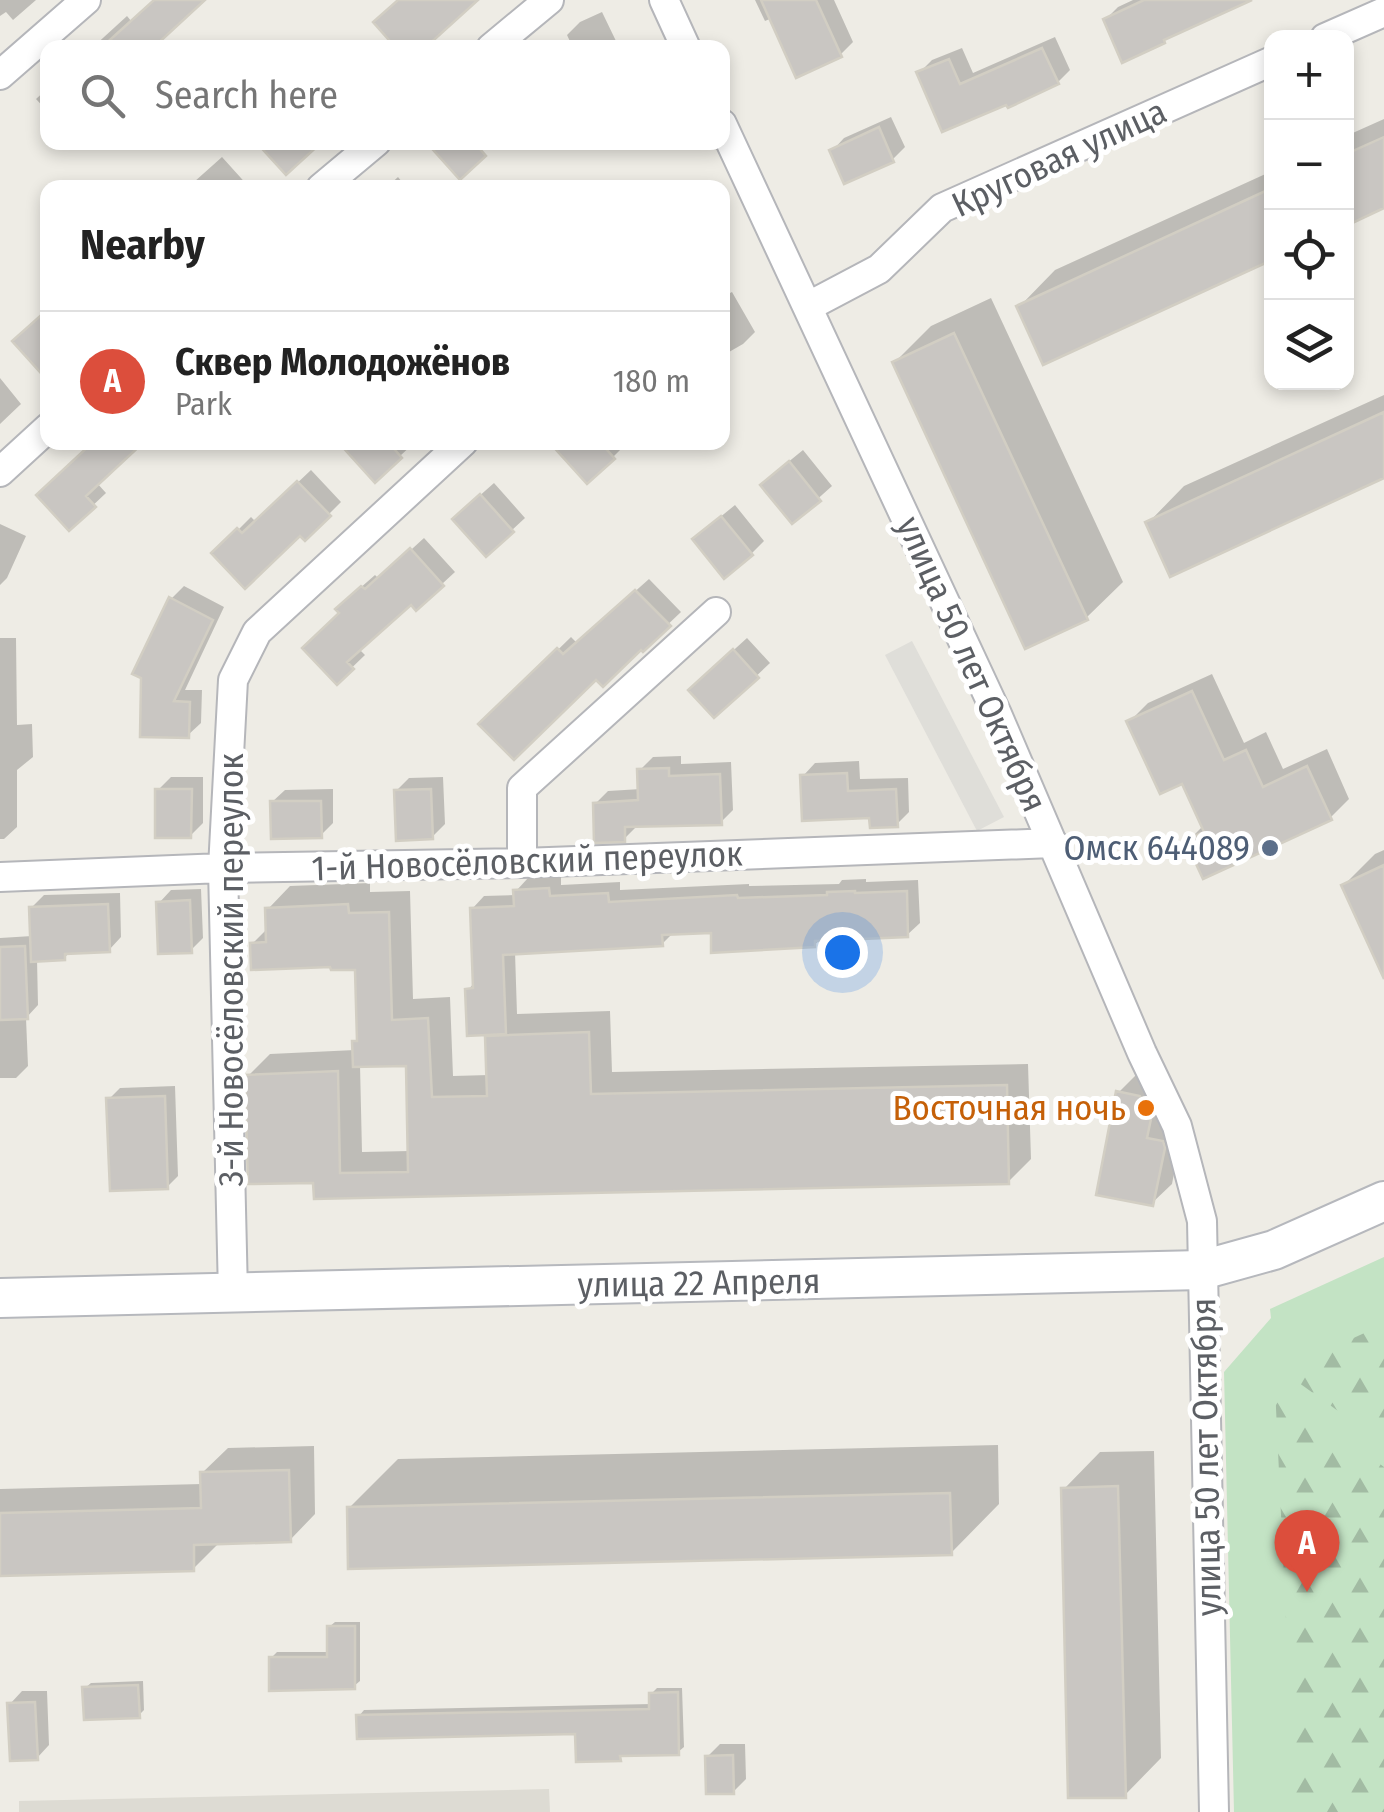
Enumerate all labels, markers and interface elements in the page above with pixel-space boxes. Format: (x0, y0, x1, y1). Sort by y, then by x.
map controls (1264, 30, 1354, 390)
button: + (1264, 30, 1354, 120)
search box (40, 40, 730, 150)
icon: search (75, 68, 130, 123)
text: Search here (155, 72, 338, 118)
street label: Круговая улица (945, 90, 1173, 226)
button: − (1264, 120, 1354, 210)
button: locate (1264, 210, 1354, 300)
text: Nearby (80, 220, 205, 270)
button: layers (1264, 300, 1354, 390)
text: Сквер Молодожёнов (175, 339, 510, 385)
text: A (104, 362, 121, 400)
text: 180 m (613, 362, 690, 400)
text: Park (175, 385, 232, 423)
street label: улица 50 лет Октября (888, 510, 1056, 818)
street label: 3-й Новосёловский переулок (210, 753, 252, 1187)
place label: Омск 644089 (1064, 827, 1250, 869)
street label: 1-й Новосёловский переулок (311, 832, 744, 890)
marker: Омск 644089 (1259, 837, 1281, 859)
your location (817, 927, 868, 978)
place label: Восточная ночь (892, 1087, 1126, 1129)
marker: Восточная ночь (1135, 1097, 1157, 1119)
street label: улица 22 Апреля (577, 1260, 821, 1306)
street label: улица 50 лет Октября (1182, 1297, 1230, 1617)
pin: A (1274, 1510, 1340, 1592)

